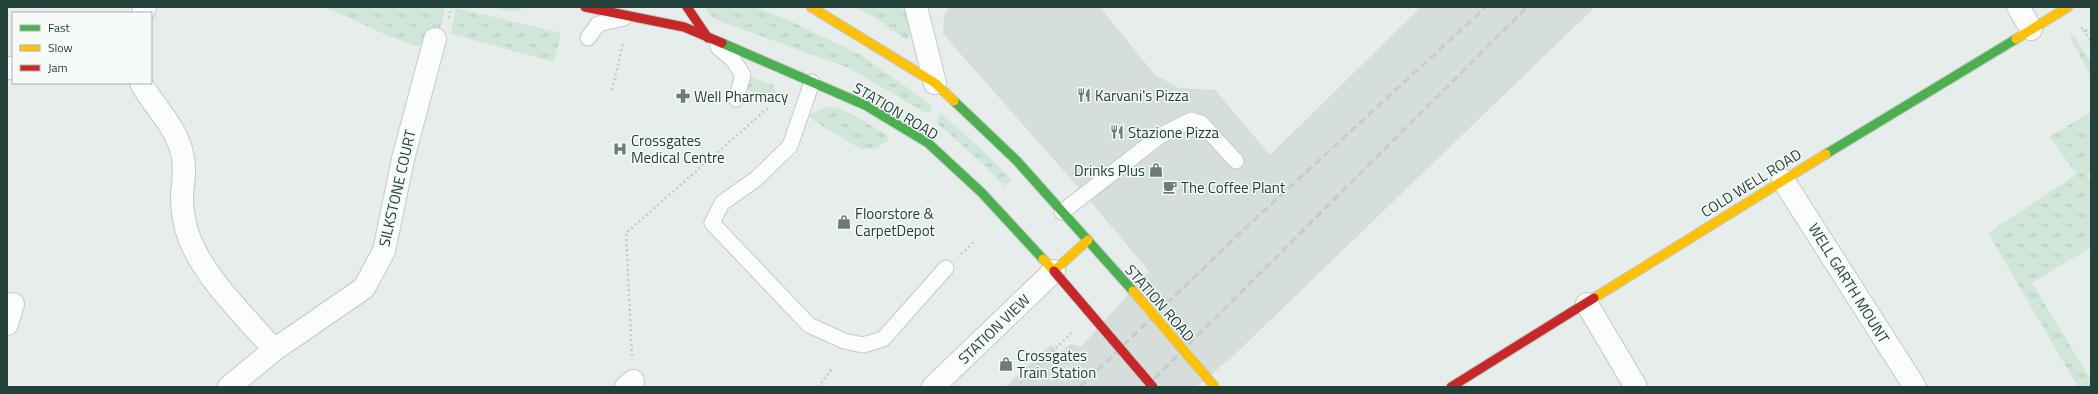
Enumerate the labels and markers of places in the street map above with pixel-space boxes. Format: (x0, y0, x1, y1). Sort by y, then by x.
place label: Karvani's Pizza (1095, 84, 1189, 107)
place label: Well Pharmacy (694, 85, 788, 108)
restaurant icon: Karvani's Pizza (1076, 87, 1092, 103)
pharmacy icon: Well Pharmacy (675, 88, 691, 104)
place label: Stazione Pizza (1128, 121, 1220, 144)
restaurant icon: Stazione Pizza (1109, 124, 1125, 140)
place label: Crossgates Medical Centre (631, 129, 725, 169)
hospital icon: Crossgates Medical Centre (612, 141, 628, 157)
place label: Drinks Plus (1074, 159, 1145, 182)
shop icon: Drinks Plus (1148, 162, 1164, 178)
place label: The Coffee Plant (1181, 176, 1286, 199)
cafe icon: The Coffee Plant (1162, 179, 1178, 195)
place label: Floorstore & CarpetDepot (855, 202, 936, 242)
shop icon: Floorstore & CarpetDepot (836, 214, 852, 230)
place label: Crossgates Train Station (1017, 344, 1096, 384)
shop icon: Crossgates Train Station (998, 356, 1014, 372)

